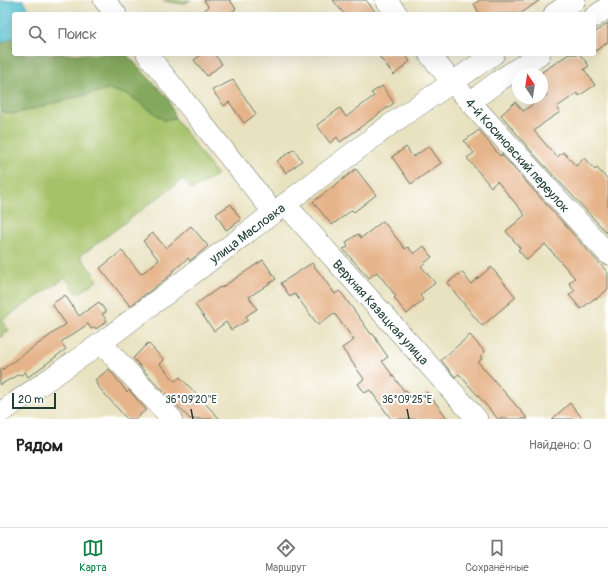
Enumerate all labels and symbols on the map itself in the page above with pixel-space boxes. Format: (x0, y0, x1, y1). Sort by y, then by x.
north arrow (512, 68, 548, 104)
street label: 4-й Косиновский переулок (462, 95, 573, 216)
street label: улица Масловка (206, 200, 288, 268)
street label: Верхняя Казацкая улица (329, 257, 432, 369)
scale bar (12, 391, 56, 410)
text: 36°09'20"E (165, 394, 217, 406)
text: 36°09'25"E (382, 394, 432, 406)

